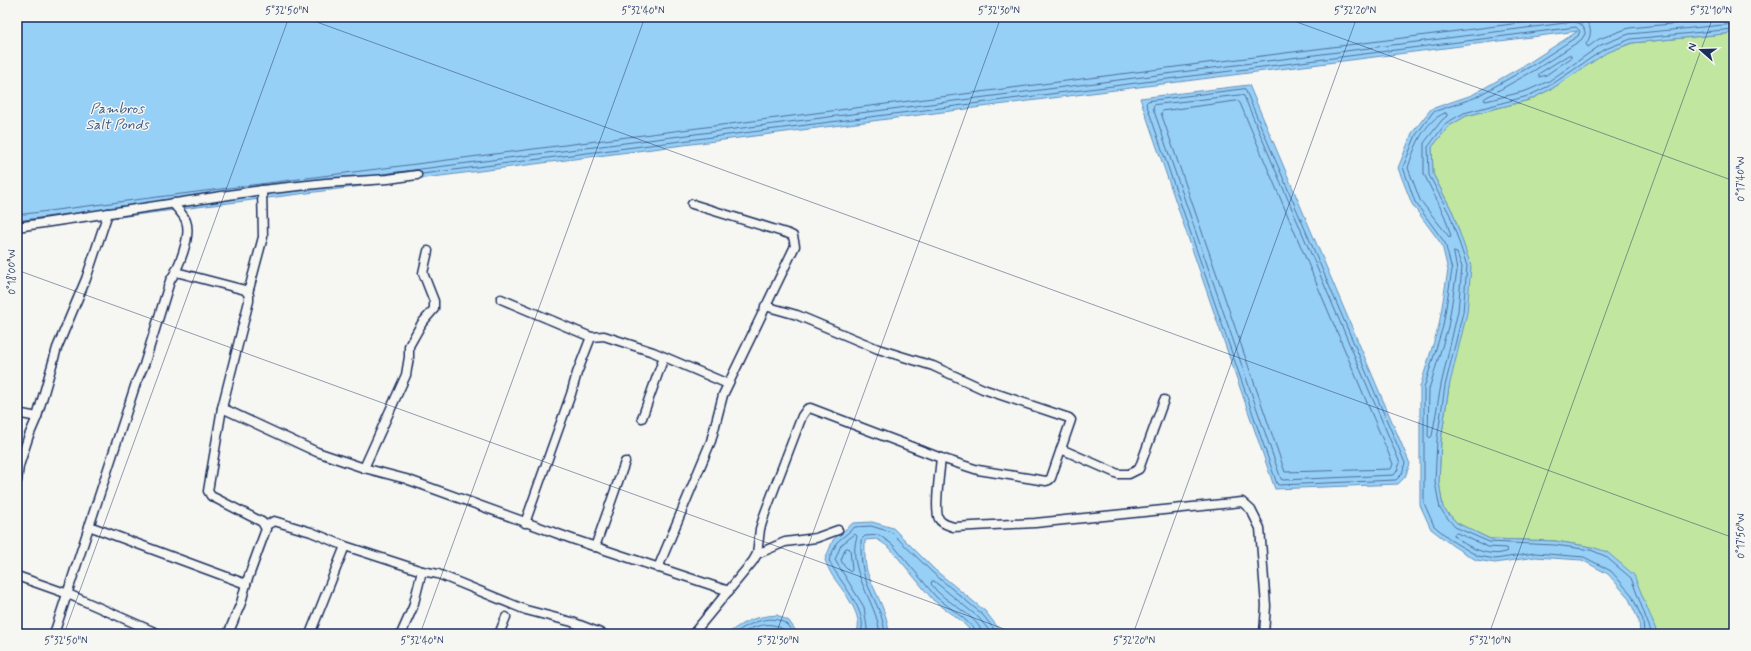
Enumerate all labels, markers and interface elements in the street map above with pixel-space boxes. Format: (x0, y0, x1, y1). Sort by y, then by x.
text: 5°32'50"N (265, 4, 309, 18)
text: 5°32'40"N (621, 4, 665, 18)
text: 5°32'30"N (978, 4, 1020, 18)
text: 5°32'20"N (1334, 4, 1376, 18)
text: 5°32'10"N (1690, 4, 1732, 18)
north arrow (1681, 30, 1721, 70)
text: N (1685, 41, 1700, 53)
water label: Pambros Salt Ponds (86, 100, 150, 134)
text: 0°17'40"W (1734, 157, 1748, 201)
text: 0°18'00"W (5, 249, 19, 295)
text: 0°17'50"W (1734, 513, 1748, 559)
text: 5°32'50"N (44, 634, 88, 648)
text: 5°32'40"N (400, 634, 444, 648)
text: 5°32'30"N (757, 634, 799, 648)
text: 5°32'20"N (1113, 634, 1155, 648)
text: 5°32'10"N (1469, 634, 1511, 648)

